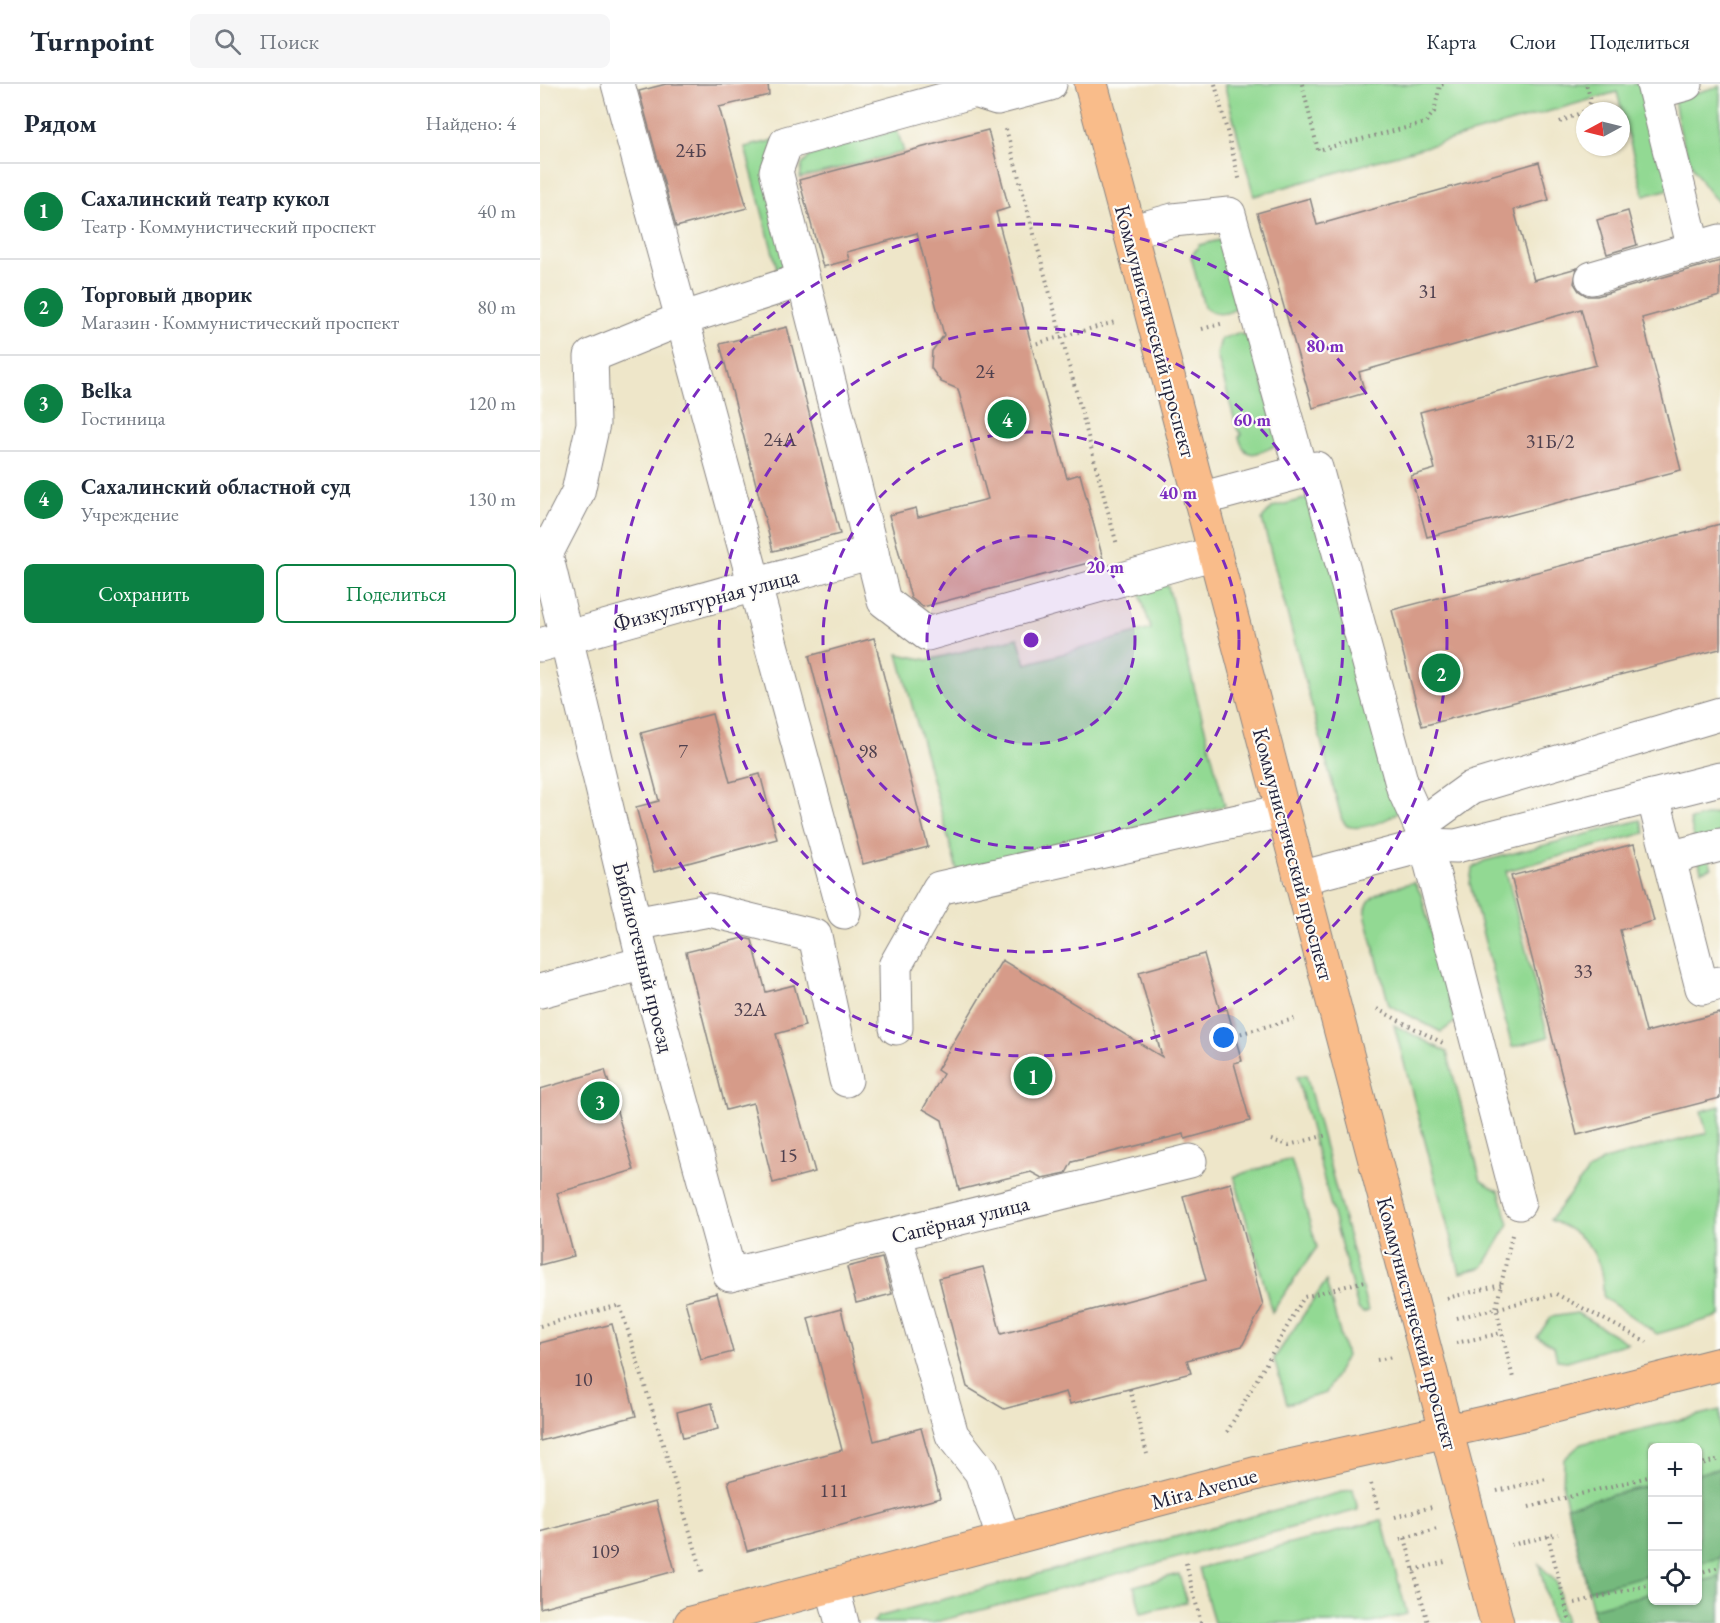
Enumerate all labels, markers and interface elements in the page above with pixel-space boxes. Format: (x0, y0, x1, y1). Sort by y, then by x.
search box (190, 14, 610, 68)
text: Turnpoint (30, 23, 154, 59)
icon: search (211, 25, 244, 58)
text: Поиск (259, 27, 319, 56)
text: Карта (1426, 28, 1476, 55)
text: Слои (1509, 28, 1556, 55)
text: Поделиться (1589, 28, 1690, 55)
north arrow (1576, 102, 1630, 156)
text: Рядом (24, 106, 97, 140)
text: Найдено: 4 (425, 110, 516, 136)
house number: 24Б (676, 137, 707, 163)
text: Сахалинский театр кукол (81, 184, 330, 213)
text: 1 (38, 198, 49, 224)
text: 40 m (477, 198, 516, 224)
street label: Коммунистический проспект (1108, 201, 1203, 461)
text: Театр · Коммунистический проспект (81, 213, 376, 239)
house number: 31 (1418, 278, 1438, 304)
text: Торговый дворик (81, 280, 252, 309)
text: 2 (38, 294, 49, 320)
text: 80 m (477, 294, 516, 320)
text: Магазин · Коммунистический проспект (81, 309, 399, 335)
text: 80 m (1306, 334, 1344, 357)
house number: 24 (975, 358, 995, 384)
text: Belka (81, 376, 132, 405)
text: 3 (38, 390, 49, 416)
text: 120 m (468, 390, 516, 416)
pin: 4 (988, 396, 1026, 442)
text: Гостиница (81, 405, 166, 431)
text: 60 m (1233, 408, 1271, 431)
house number: 24А (763, 426, 797, 452)
house number: 31Б/2 (1526, 428, 1575, 454)
text: Сахалинский областной суд (81, 472, 351, 501)
text: 40 m (1159, 481, 1197, 504)
text: 4 (38, 486, 49, 512)
text: 130 m (468, 486, 516, 512)
text: Учреждение (81, 501, 179, 527)
text: 20 m (1086, 555, 1124, 578)
street label: Физкультурная улица (610, 561, 802, 638)
button: Сохранить (24, 564, 264, 623)
button: Поделиться (276, 564, 516, 623)
centre of rings (1021, 630, 1041, 650)
pin: 2 (1422, 650, 1460, 696)
street label: Коммунистический проспект (1246, 724, 1341, 984)
house number: 7 (678, 738, 688, 764)
house number: 98 (858, 738, 878, 764)
street label: Библиотечный проезд (606, 859, 681, 1056)
house number: 33 (1573, 958, 1593, 984)
house number: 32А (733, 996, 767, 1022)
your location (1209, 1023, 1238, 1052)
pin: 1 (1014, 1054, 1052, 1098)
pin: 3 (580, 1078, 620, 1124)
house number: 15 (778, 1142, 798, 1168)
street label: Сапёрная улица (888, 1188, 1032, 1251)
street label: Коммунистический проспект (1370, 1193, 1465, 1453)
house number: 10 (573, 1366, 593, 1392)
map controls (1648, 1443, 1702, 1605)
button: + (1648, 1443, 1702, 1497)
street label: Mira Avenue (1148, 1460, 1261, 1517)
house number: 111 (820, 1477, 848, 1503)
button: − (1648, 1497, 1702, 1551)
house number: 109 (591, 1538, 620, 1564)
button: locate (1648, 1551, 1702, 1605)

